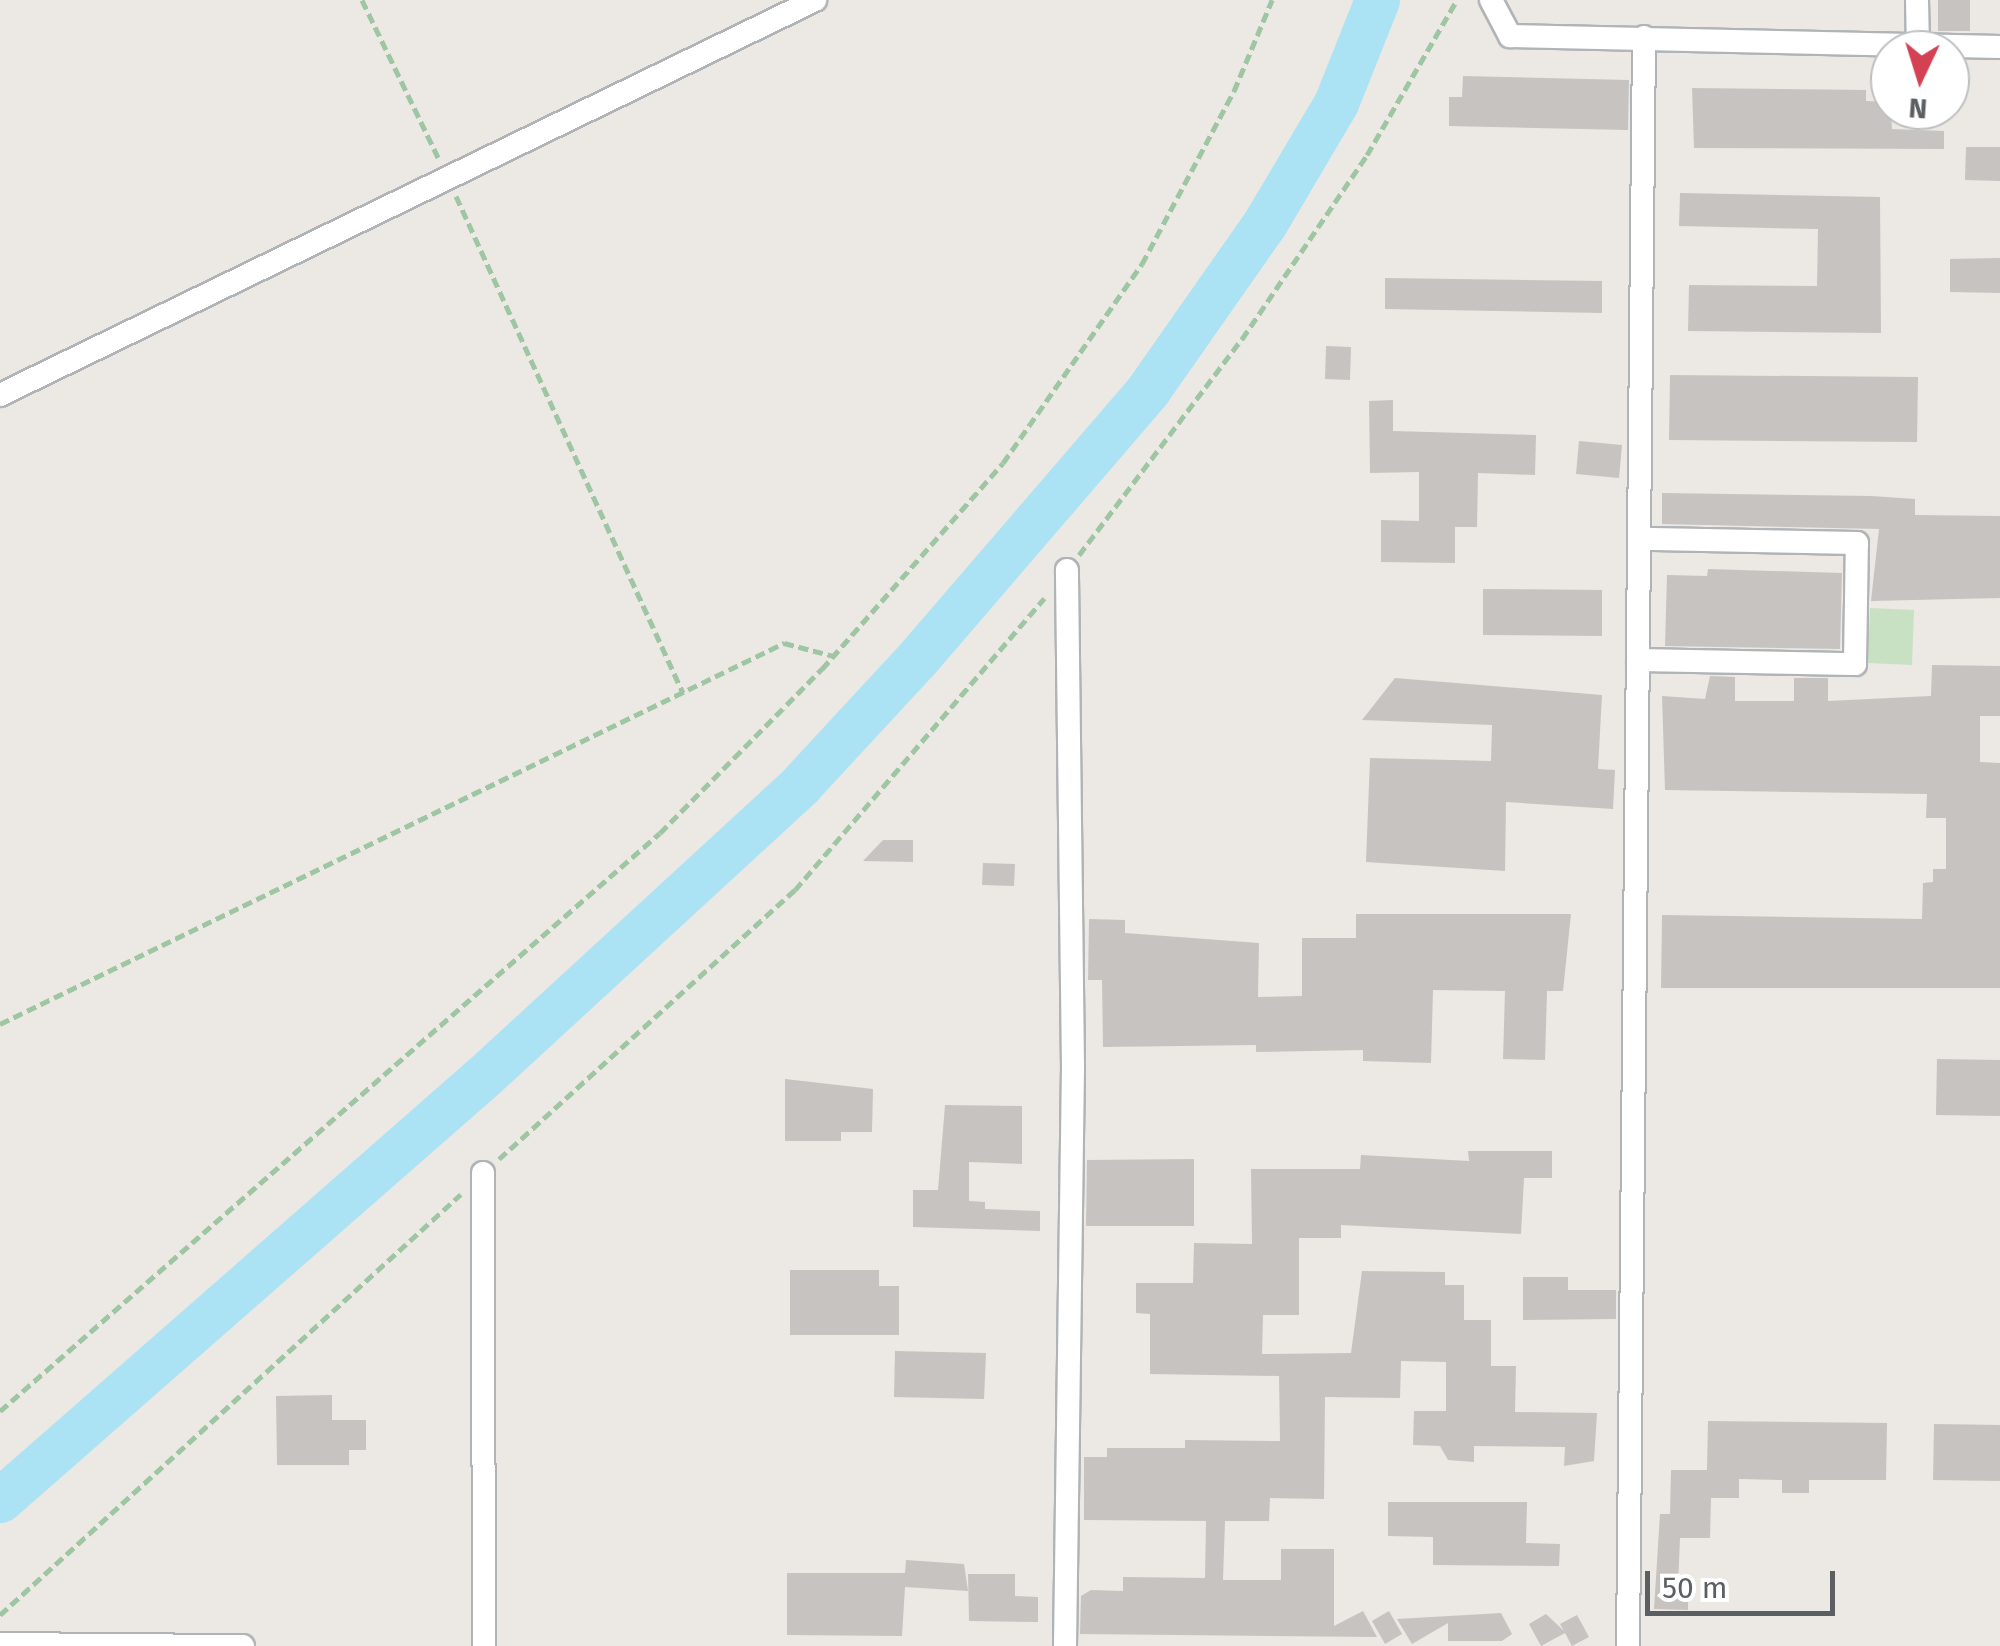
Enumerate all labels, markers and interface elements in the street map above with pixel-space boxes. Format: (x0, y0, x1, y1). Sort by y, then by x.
north arrow (1870, 30, 1970, 130)
text: N (1908, 91, 1928, 126)
scale bar (1650, 1551, 1840, 1613)
text: 50 m (1662, 1570, 1727, 1606)

